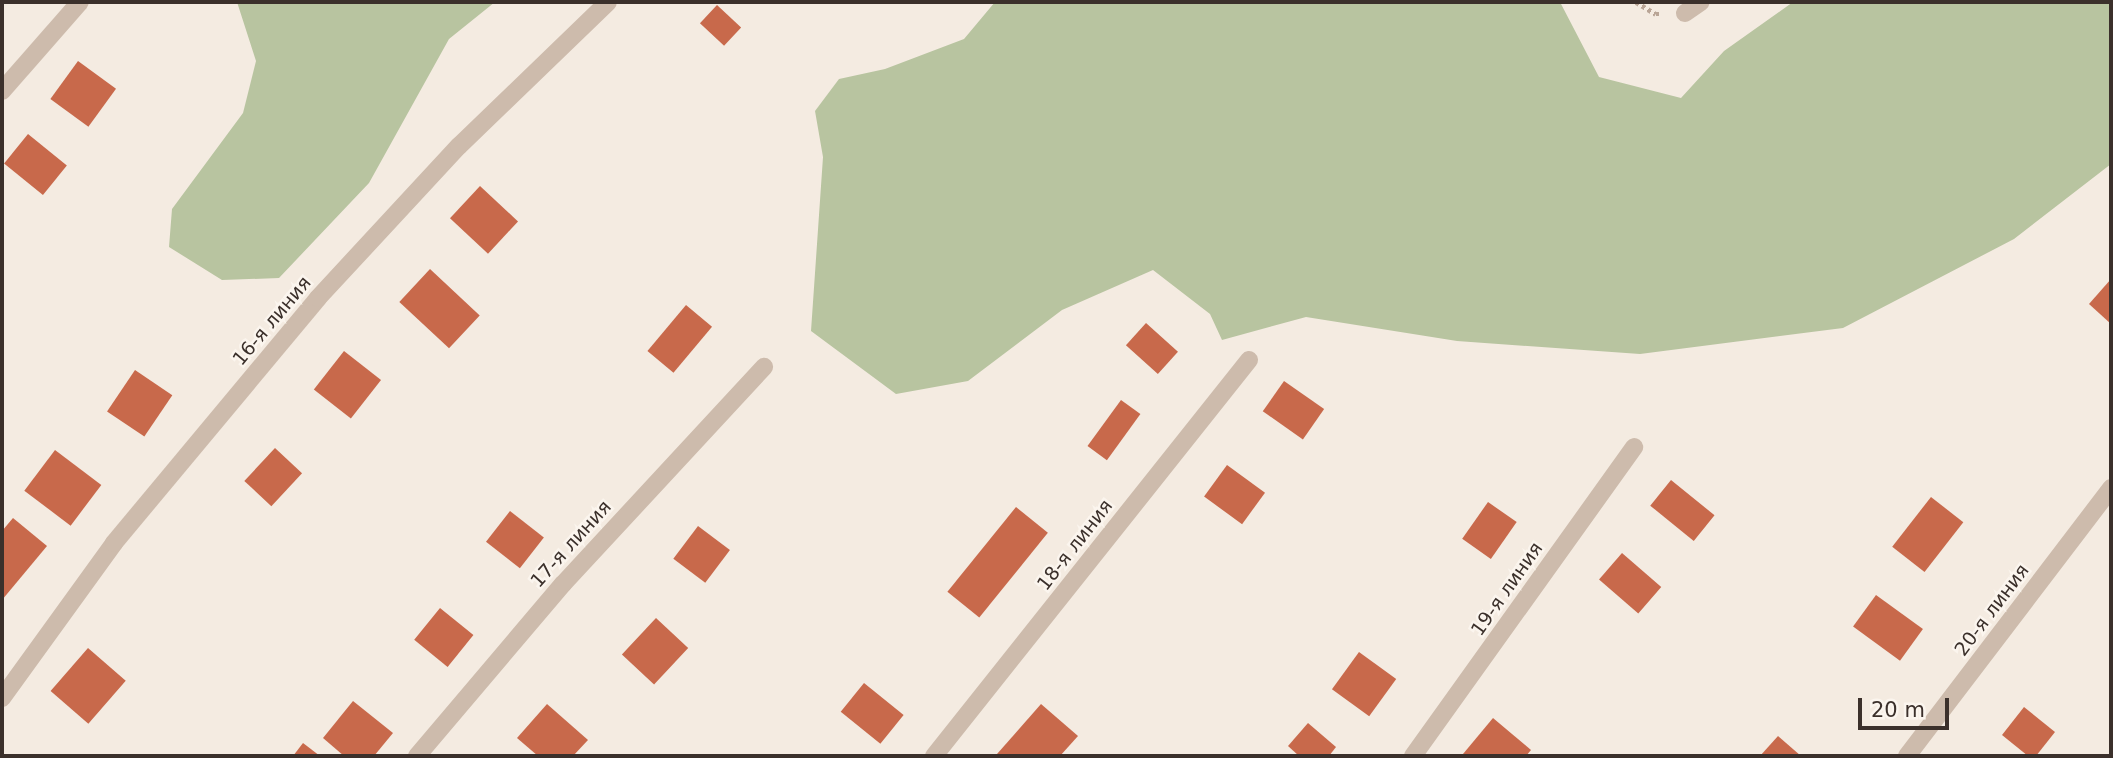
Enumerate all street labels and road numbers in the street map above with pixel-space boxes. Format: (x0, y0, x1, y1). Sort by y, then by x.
street label: 16-я линия (228, 272, 316, 370)
street label: 18-я линия (1032, 495, 1118, 595)
street label: 17-я линия (526, 496, 616, 592)
street label: 19-я линия (1466, 538, 1548, 640)
street label: 20-я линия (1950, 560, 2034, 660)

